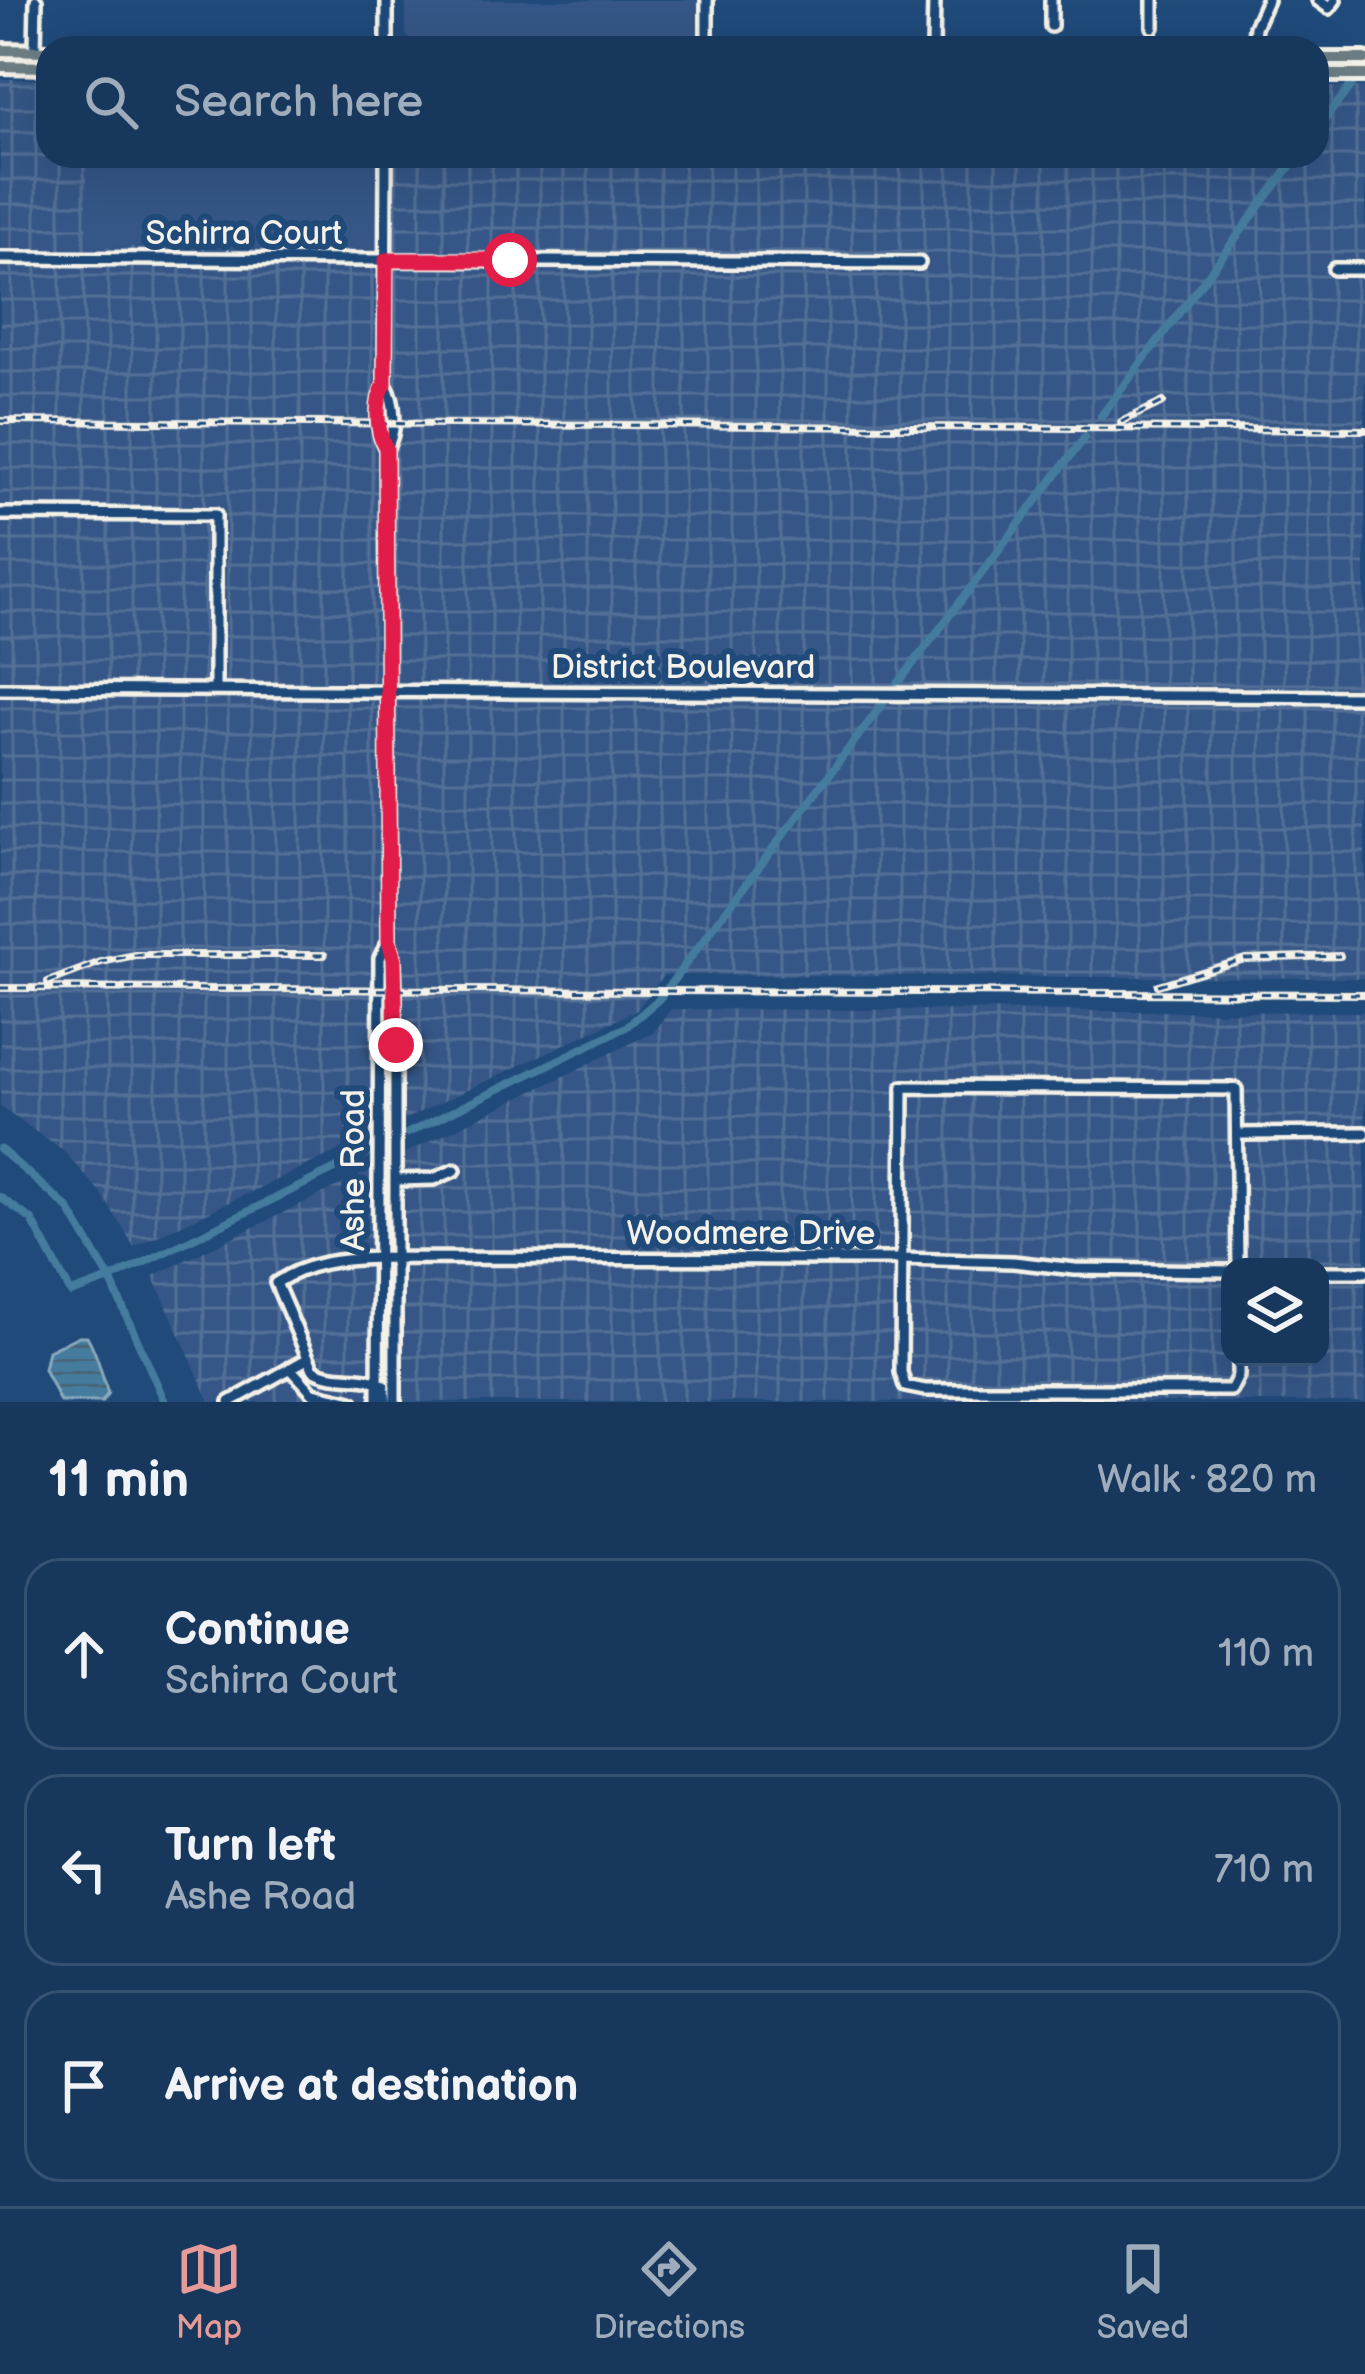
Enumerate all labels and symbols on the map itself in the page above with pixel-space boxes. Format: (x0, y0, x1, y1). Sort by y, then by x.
street label: Schirra Court (146, 214, 342, 254)
route start (483, 233, 537, 287)
street label: District Boulevard (551, 648, 815, 688)
route end (369, 1018, 423, 1072)
street label: Ashe Road (334, 1089, 374, 1251)
street label: Woodmere Drive (627, 1214, 875, 1254)

